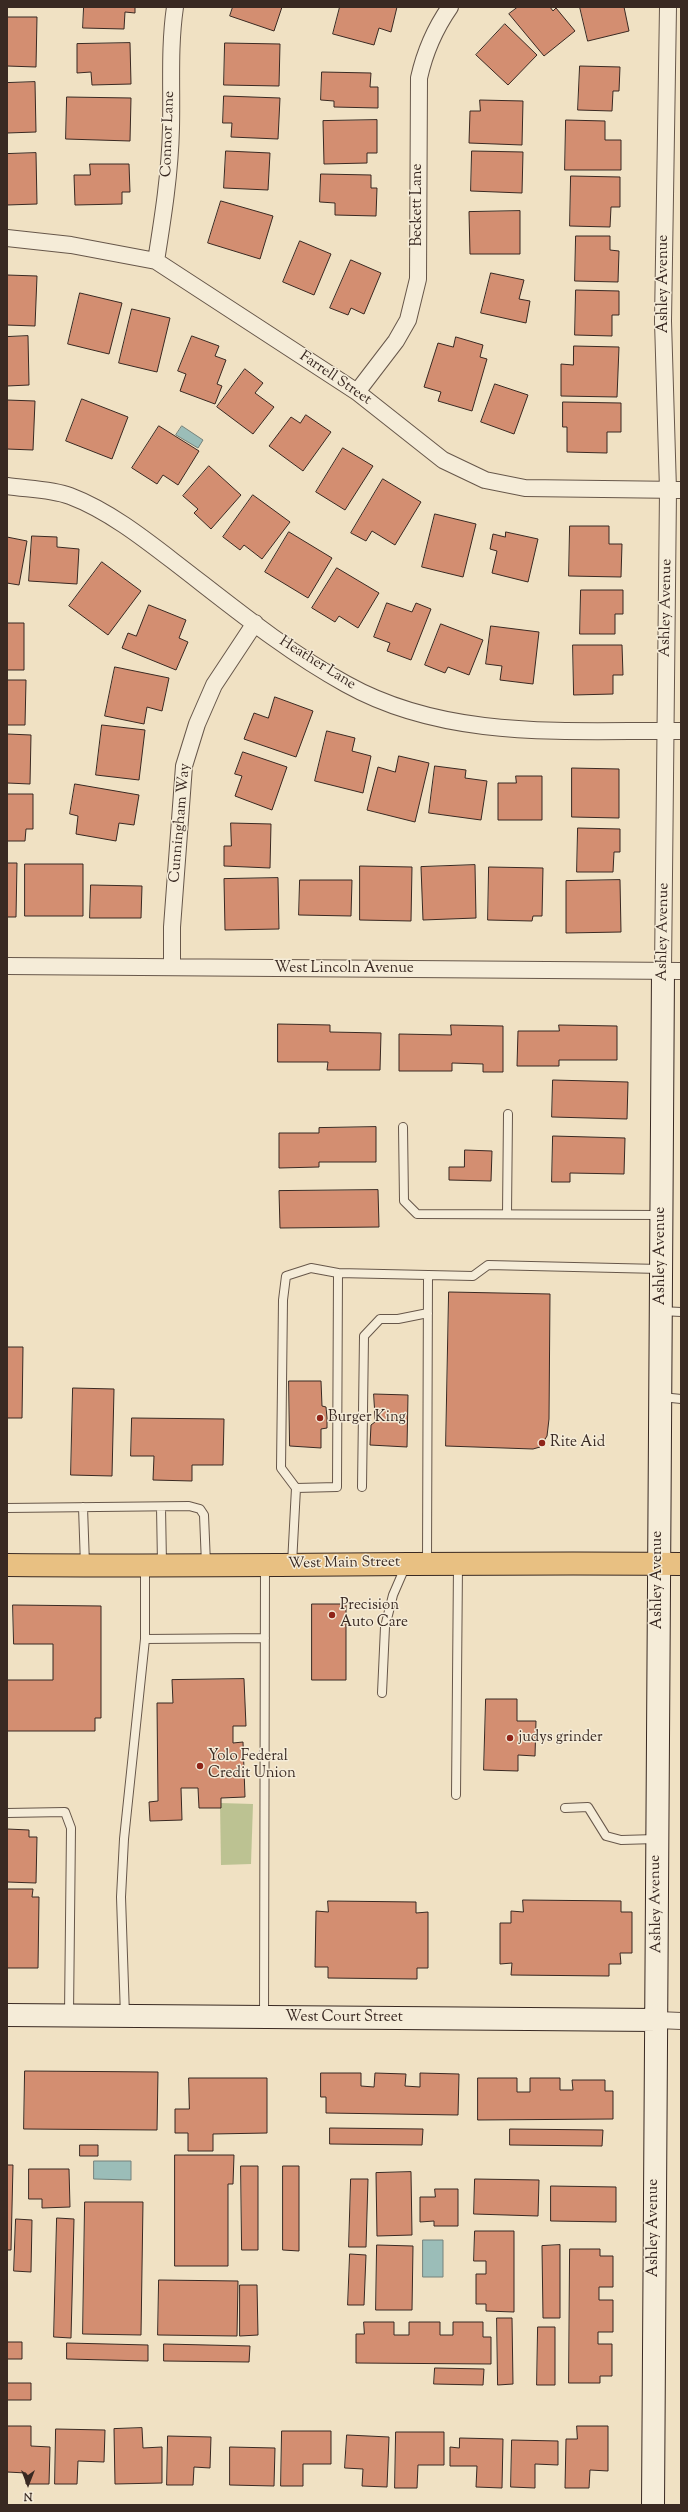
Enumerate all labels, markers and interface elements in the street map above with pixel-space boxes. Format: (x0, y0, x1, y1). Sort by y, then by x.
street label: Connor Lane (159, 91, 179, 177)
street label: Beckett Lane (409, 163, 427, 247)
street label: Ashley Avenue (655, 235, 673, 333)
street label: Farrell Street (295, 348, 375, 410)
street label: Ashley Avenue (657, 559, 677, 657)
street label: Heather Lane (275, 633, 359, 695)
street label: Cunningham Way (167, 763, 195, 883)
street label: Ashley Avenue (654, 883, 674, 981)
street label: West Lincoln Avenue (274, 960, 414, 978)
street label: Ashley Avenue (652, 1207, 670, 1305)
place label: Burger King (328, 1409, 406, 1427)
marker: Burger King (315, 1413, 325, 1423)
place label: Rite Aid (550, 1434, 605, 1452)
marker: Rite Aid (537, 1438, 547, 1448)
street label: Ashley Avenue (649, 1531, 667, 1629)
street label: West Main Street (288, 1554, 400, 1574)
place label: Precision Auto Care (340, 1597, 408, 1632)
marker: Precision Auto Care (327, 1610, 337, 1620)
place label: judys grinder (518, 1729, 603, 1747)
marker: judys grinder (505, 1733, 515, 1743)
place label: Yolo Federal Credit Union (208, 1748, 296, 1783)
marker: Yolo Federal Credit Union (195, 1761, 205, 1771)
street label: Ashley Avenue (647, 1855, 667, 1953)
street label: West Court Street (285, 2009, 403, 2027)
street label: Ashley Avenue (645, 2179, 663, 2277)
north arrow (8, 2464, 48, 2504)
text: N (24, 2488, 32, 2504)

